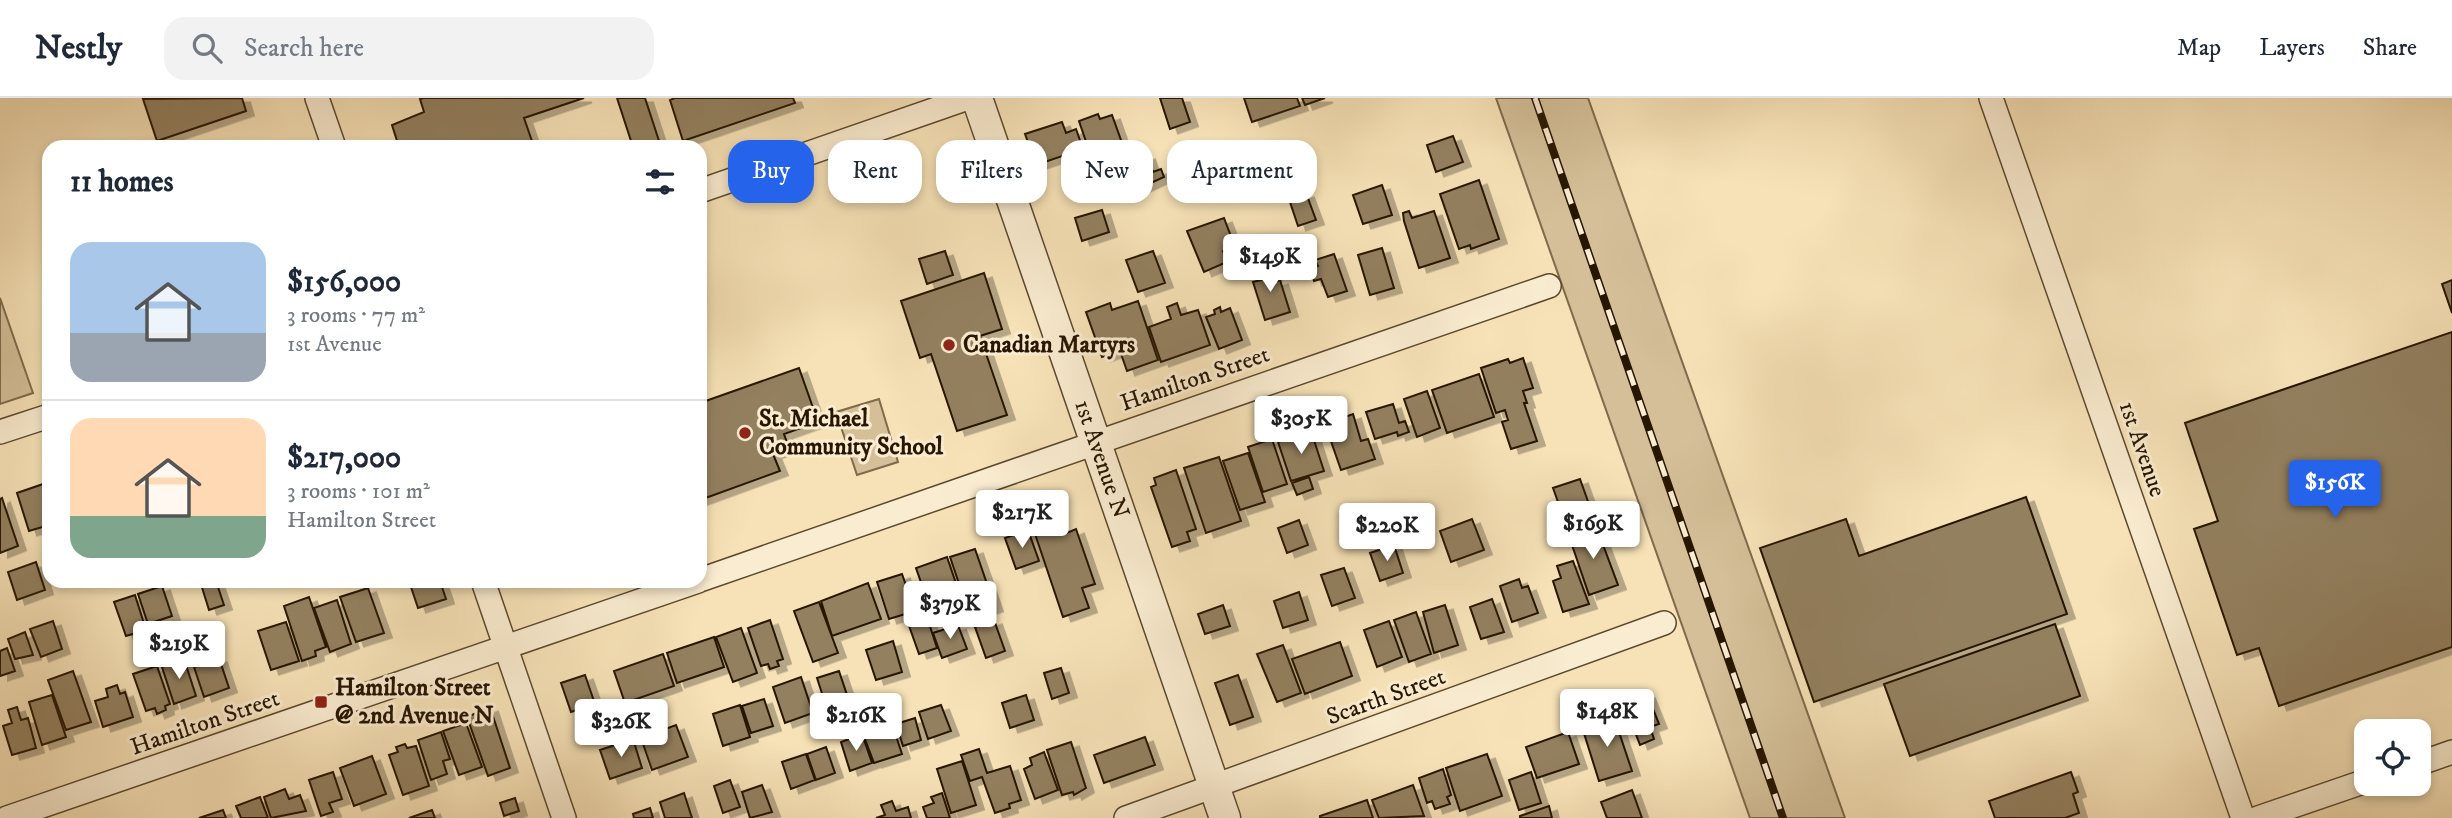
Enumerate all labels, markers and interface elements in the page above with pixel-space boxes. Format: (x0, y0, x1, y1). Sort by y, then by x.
search box (164, 17, 654, 80)
text: Nestly (35, 28, 122, 69)
icon: search (188, 29, 226, 67)
text: Search here (244, 32, 364, 65)
text: Map (2177, 33, 2221, 63)
text: Layers (2259, 33, 2325, 63)
text: Share (2363, 33, 2417, 63)
chip: Buy (728, 140, 814, 203)
chip: Rent (828, 140, 922, 203)
chip: Filters (936, 140, 1047, 203)
chip: New (1061, 140, 1153, 203)
chip: Apartment (1167, 140, 1317, 203)
icon: filters (641, 163, 679, 201)
text: 11 homes (70, 164, 174, 201)
pin: $149K (1221, 234, 1319, 294)
text: $149K (1239, 242, 1301, 271)
text: $156,000 (287, 264, 401, 301)
icon: home (126, 270, 210, 354)
text: 3 rooms · 77 m² (287, 301, 425, 330)
text: 1st Avenue (287, 330, 382, 359)
place label: Canadian Martyrs (963, 330, 1135, 360)
marker: Canadian Martyrs (941, 337, 957, 353)
street label: Hamilton Street (1117, 339, 1274, 418)
street label: 1st Avenue N (1067, 396, 1136, 523)
pin: $305K (1252, 396, 1350, 456)
street label: 1st Avenue (2112, 397, 2172, 501)
place label: St. Michael Community School (759, 404, 944, 462)
text: $305K (1270, 404, 1332, 433)
marker: St. Michael Community School (737, 425, 753, 441)
text: $217,000 (287, 440, 401, 477)
icon: home (126, 446, 210, 530)
pin: $156K (2286, 460, 2384, 520)
text: $156K (2305, 468, 2365, 497)
text: 3 rooms · 101 m² (287, 477, 430, 506)
pin: $217K (973, 490, 1071, 550)
text: $217K (992, 498, 1052, 527)
pin: $169K (1544, 502, 1642, 561)
pin: $220K (1338, 504, 1436, 563)
text: Hamilton Street (287, 506, 436, 535)
text: $169K (1563, 509, 1623, 538)
text: $220K (1355, 511, 1419, 540)
pin: $379K (901, 582, 999, 641)
text: $379K (920, 589, 980, 618)
pin: $219K (130, 622, 228, 681)
text: $219K (149, 629, 209, 658)
street label: Scarth Street (1322, 662, 1450, 732)
place label: Hamilton Street @ 2nd Avenue N (335, 673, 494, 731)
street label: Hamilton Street (127, 683, 284, 762)
pin: $148K (1558, 690, 1656, 749)
marker: Hamilton Street @ 2nd Avenue N (313, 694, 329, 710)
pin: $216K (807, 694, 905, 753)
text: $148K (1576, 697, 1638, 726)
pin: $326K (572, 700, 670, 759)
text: $216K (826, 701, 886, 730)
text: $326K (591, 707, 651, 736)
map controls (2354, 719, 2431, 796)
button: locate (2354, 719, 2431, 796)

